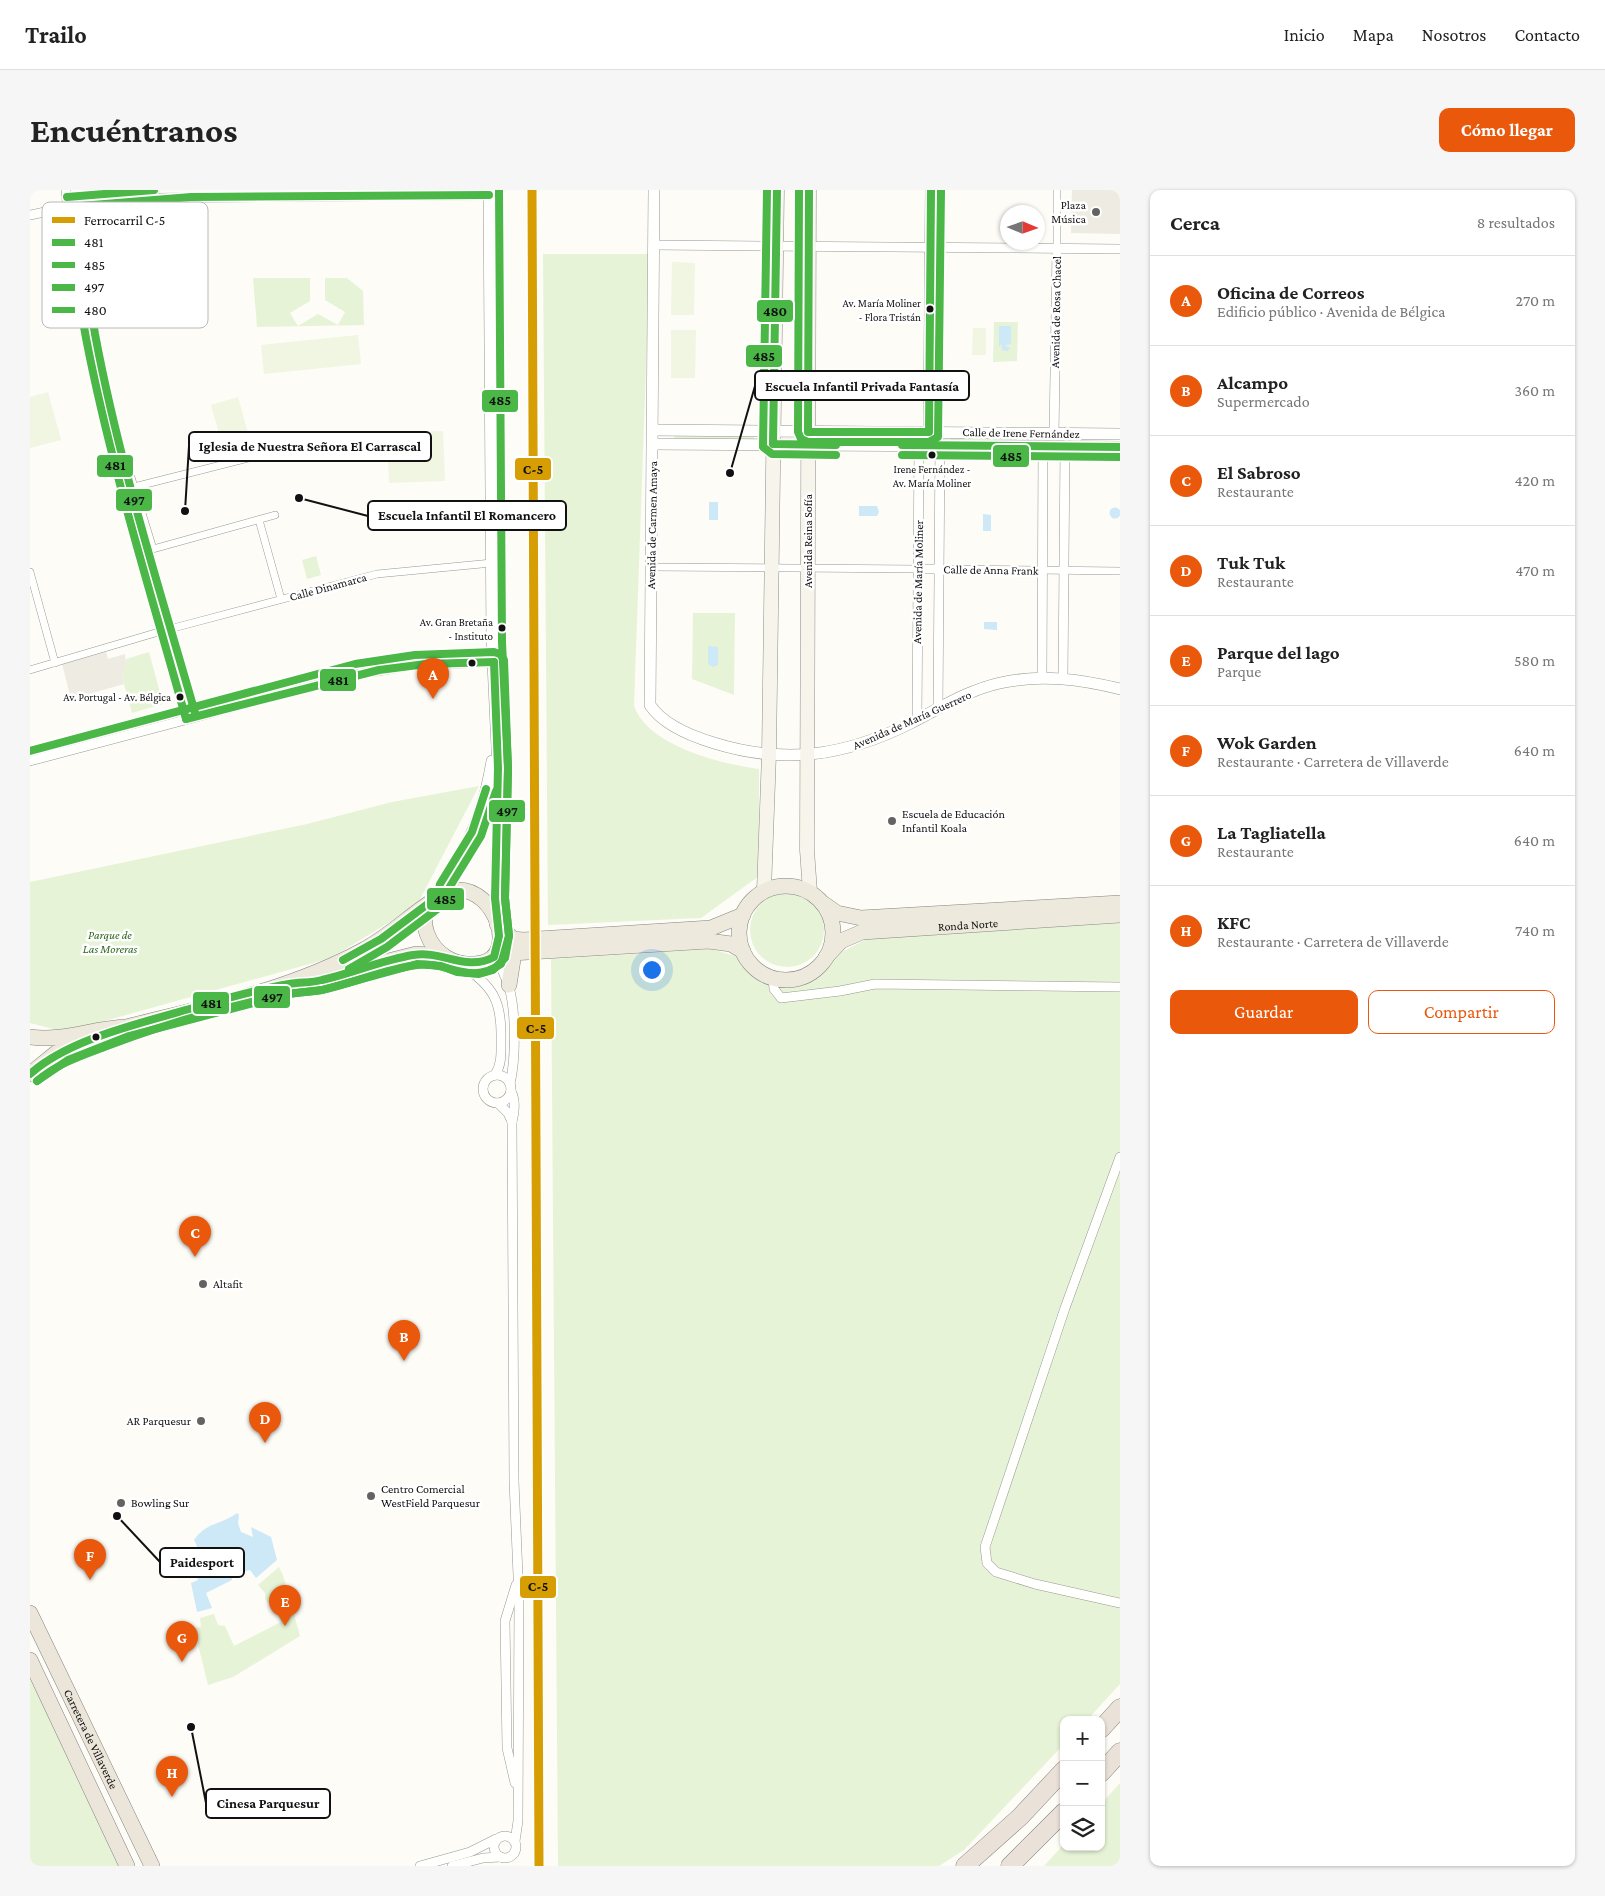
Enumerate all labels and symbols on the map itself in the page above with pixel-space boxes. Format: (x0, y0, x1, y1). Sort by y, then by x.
place label: Plaza Música (1051, 198, 1086, 226)
legend (42, 202, 208, 328)
north arrow (1000, 205, 1045, 250)
marker: Plaza Música (1090, 206, 1102, 218)
text: Ferrocarril C-5 (84, 212, 165, 228)
text: 481 (84, 234, 104, 250)
street label: Avenida de Rosa Chacel (1048, 256, 1064, 368)
text: 485 (84, 257, 105, 273)
text: 497 (84, 279, 105, 295)
place label: Av. María Moliner - Flora Tristán (843, 297, 921, 323)
line badge: 480 (756, 299, 794, 323)
text: 480 (84, 302, 107, 318)
text: 480 (763, 303, 787, 319)
marker: Av. María Moliner - Flora Tristán (925, 304, 935, 314)
line badge: 485 (745, 344, 783, 368)
text: 485 (753, 348, 775, 364)
callout: Escuela Infantil Privada Fantasía (755, 371, 969, 400)
text: Escuela Infantil Privada Fantasía (765, 378, 959, 394)
line badge: 485 (481, 389, 519, 413)
text: 485 (489, 392, 511, 408)
street label: Calle de Irene Fernández (962, 425, 1080, 441)
callout: Iglesia de Nuestra Señora El Carrascal (189, 432, 431, 461)
text: Iglesia de Nuestra Señora El Carrascal (199, 438, 421, 454)
line badge: 485 (992, 444, 1030, 468)
text: 485 (1000, 448, 1022, 464)
marker: Irene Fernández - Av. María Moliner (927, 450, 937, 460)
line badge: 481 (96, 454, 134, 478)
text: 481 (105, 457, 125, 473)
line badge: C-5 (514, 457, 552, 481)
street label: Avenida de Carmen Amaya (644, 460, 660, 589)
text: C-5 (523, 461, 543, 477)
place label: Irene Fernández - Av. María Moliner (893, 463, 971, 489)
line badge: 497 (115, 488, 153, 512)
text: 497 (123, 492, 145, 508)
street label: Avenida Reina Sofía (801, 494, 815, 588)
callout: Escuela Infantil El Romancero (368, 501, 566, 530)
text: Escuela Infantil El Romancero (378, 507, 556, 523)
street label: Avenida de María Moliner (910, 519, 926, 644)
street label: Calle de Anna Frank (943, 562, 1039, 578)
street label: Calle Dinamarca (288, 570, 369, 604)
place label: Av. Gran Bretaña - Instituto (420, 616, 494, 642)
marker: Av. Gran Bretaña - Instituto (497, 623, 507, 633)
pin: A (417, 658, 449, 699)
unlabelled marker (467, 658, 477, 668)
line badge: 481 (319, 668, 357, 692)
text: 481 (328, 672, 348, 688)
street label: Avenida de María Guerrero (851, 688, 973, 752)
place label: Av. Portugal - Av. Bélgica (63, 691, 171, 704)
marker: Av. Portugal - Av. Bélgica (175, 692, 185, 702)
line badge: 497 (488, 799, 526, 823)
text: 497 (496, 803, 518, 819)
place label: Escuela de Educación Infantil Koala (902, 807, 1005, 835)
marker: Escuela de Educación Infantil Koala (886, 815, 898, 827)
line badge: 485 (426, 887, 465, 911)
text: 485 (434, 891, 456, 907)
street label: Ronda Norte (937, 916, 999, 934)
park label: Parque de Las Moreras (83, 928, 138, 956)
your location (639, 957, 665, 983)
line badge: 497 (253, 985, 291, 1009)
text: 497 (261, 989, 283, 1005)
line badge: 481 (192, 991, 230, 1015)
text: 481 (201, 995, 221, 1011)
line badge: C-5 (516, 1016, 555, 1040)
text: C-5 (526, 1020, 546, 1036)
unlabelled marker (91, 1032, 101, 1042)
pin: C (179, 1216, 211, 1257)
place label: Altafit (213, 1277, 244, 1291)
marker: Altafit (197, 1278, 209, 1290)
pin: B (388, 1320, 420, 1361)
pin: D (249, 1402, 281, 1443)
place label: AR Parquesur (127, 1414, 192, 1428)
marker: AR Parquesur (195, 1415, 207, 1427)
place label: Centro Comercial WestField Parquesur (381, 1482, 481, 1510)
marker: Centro Comercial WestField Parquesur (365, 1490, 377, 1502)
place label: Bowling Sur (131, 1496, 190, 1510)
marker: Bowling Sur (115, 1497, 127, 1509)
pin: F (74, 1539, 106, 1580)
callout: Paidesport (160, 1548, 244, 1577)
text: Paidesport (170, 1554, 235, 1570)
line badge: C-5 (519, 1575, 557, 1599)
text: C-5 (528, 1578, 548, 1594)
pin: E (269, 1585, 301, 1626)
pin: G (166, 1621, 198, 1662)
street label: Carretera de Villaverde (61, 1687, 121, 1791)
pin: H (156, 1756, 188, 1797)
callout: Cinesa Parquesur (206, 1789, 330, 1818)
text: Cinesa Parquesur (216, 1795, 320, 1811)

